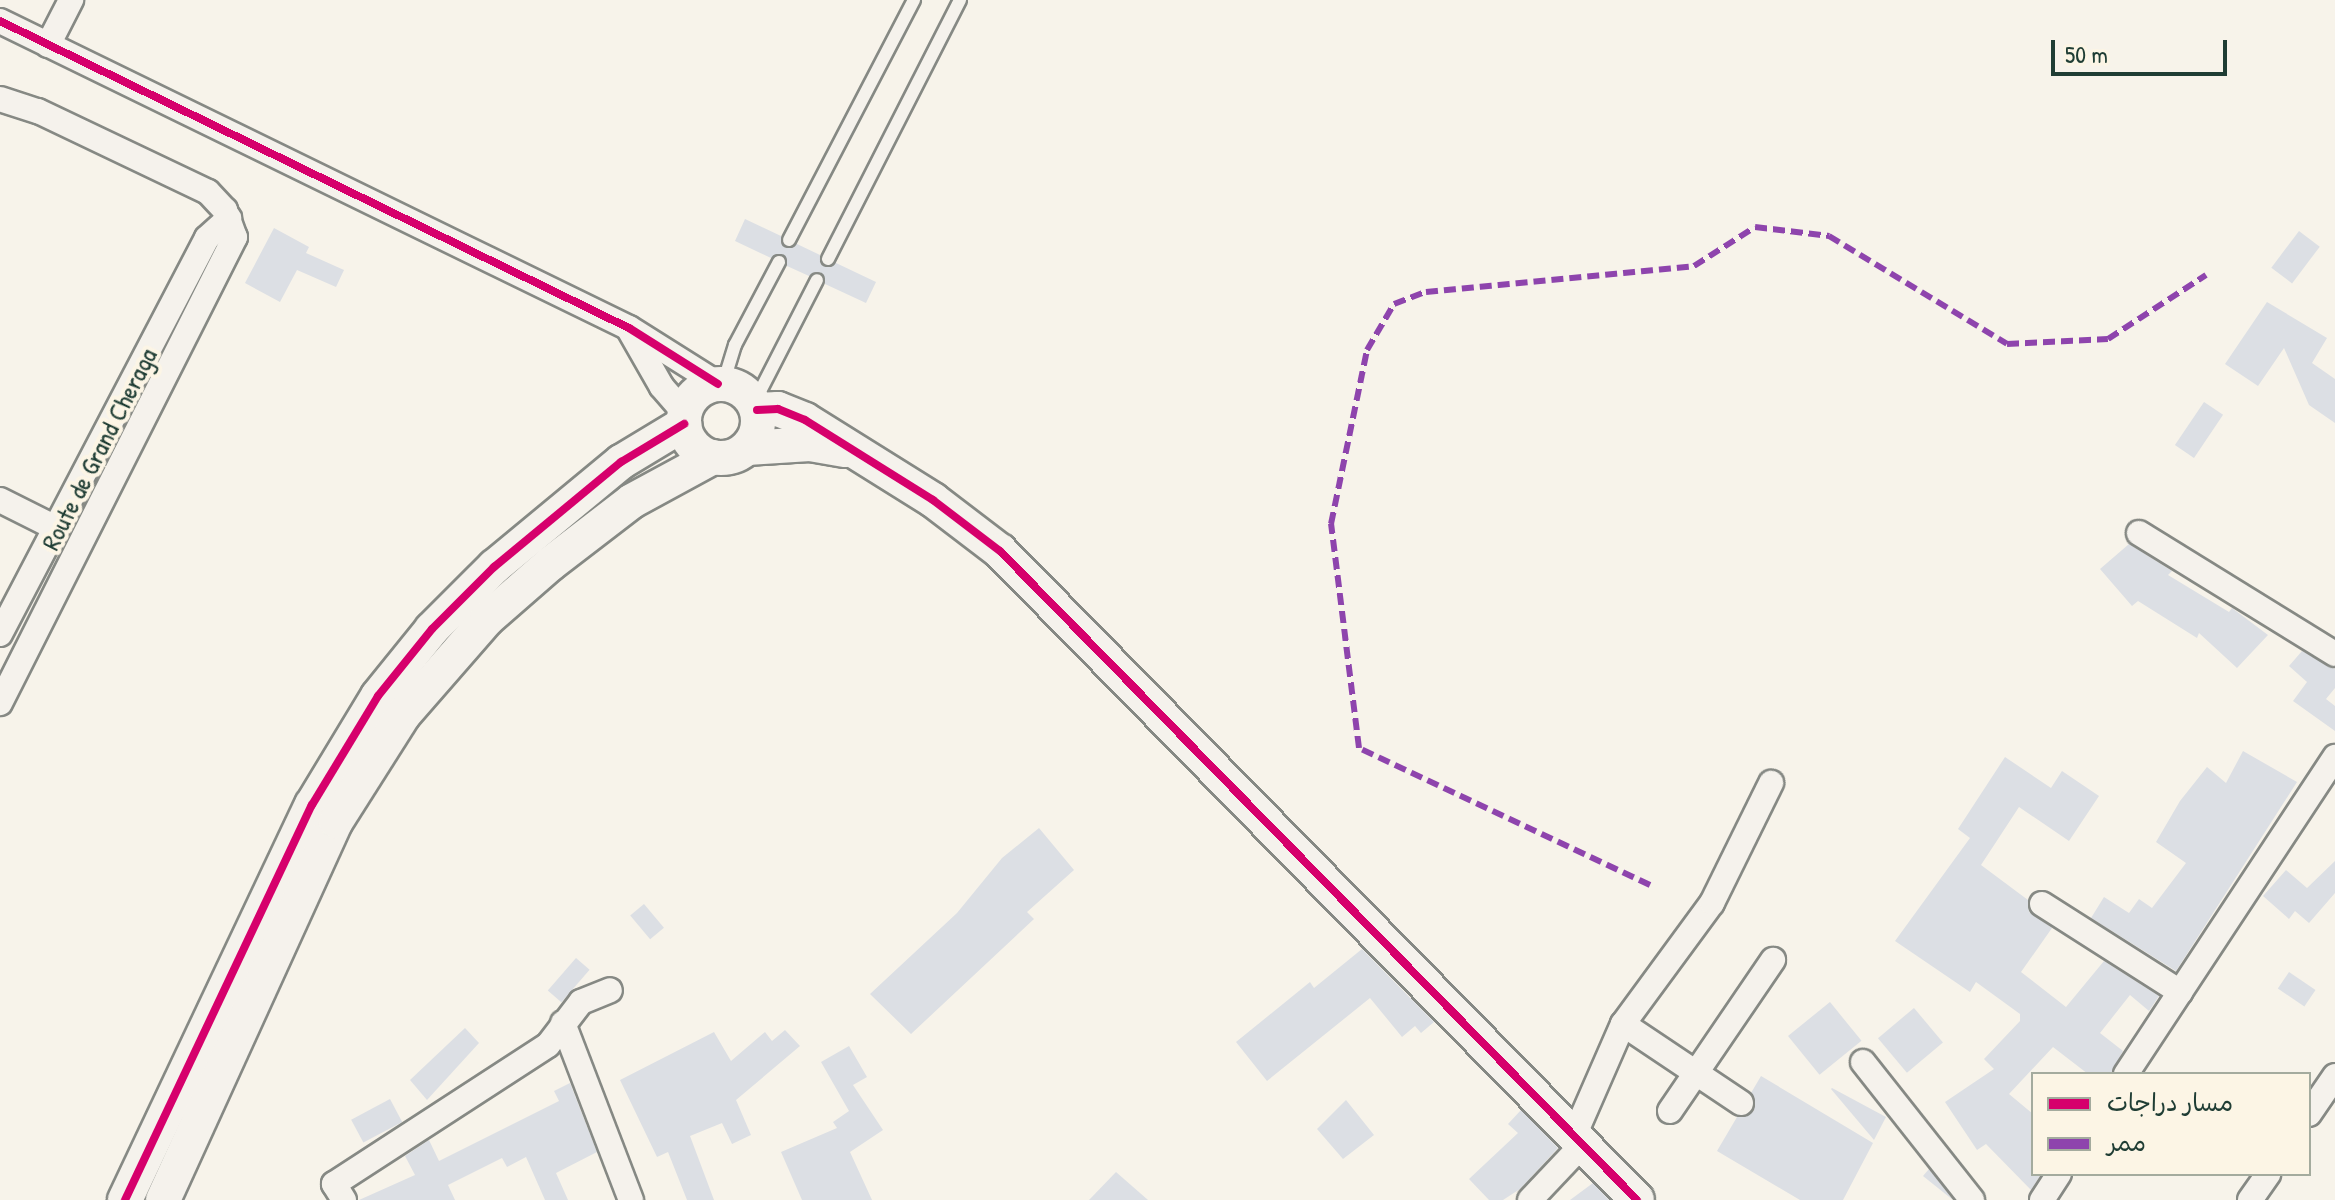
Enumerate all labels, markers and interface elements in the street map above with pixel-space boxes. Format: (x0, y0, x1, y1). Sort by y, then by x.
scale bar (2055, 24, 2231, 74)
text: 50 m (2065, 38, 2108, 70)
street label: Route de Grand Cheraga (35, 343, 163, 555)
legend (2031, 1072, 2311, 1176)
text: مسار دراجات (2107, 1086, 2233, 1118)
text: ممر (2107, 1126, 2146, 1158)

